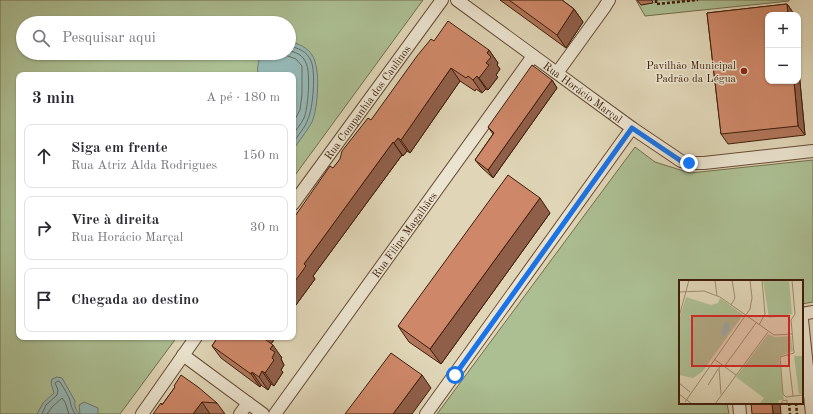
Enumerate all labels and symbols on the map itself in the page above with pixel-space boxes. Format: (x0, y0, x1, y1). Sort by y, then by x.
street label: Rua Companhia dos Caulinos (323, 44, 414, 162)
street label: Rua Horácio Marçal (540, 61, 624, 126)
place label: Pavilhão Municipal Padrão da Légua (646, 61, 737, 85)
marker: Pavilhão Municipal Padrão da Légua (739, 66, 749, 76)
route end (680, 154, 698, 172)
street label: Rua Filipe Magalhães (371, 190, 440, 281)
inset map (679, 280, 803, 404)
route start (446, 366, 464, 384)

